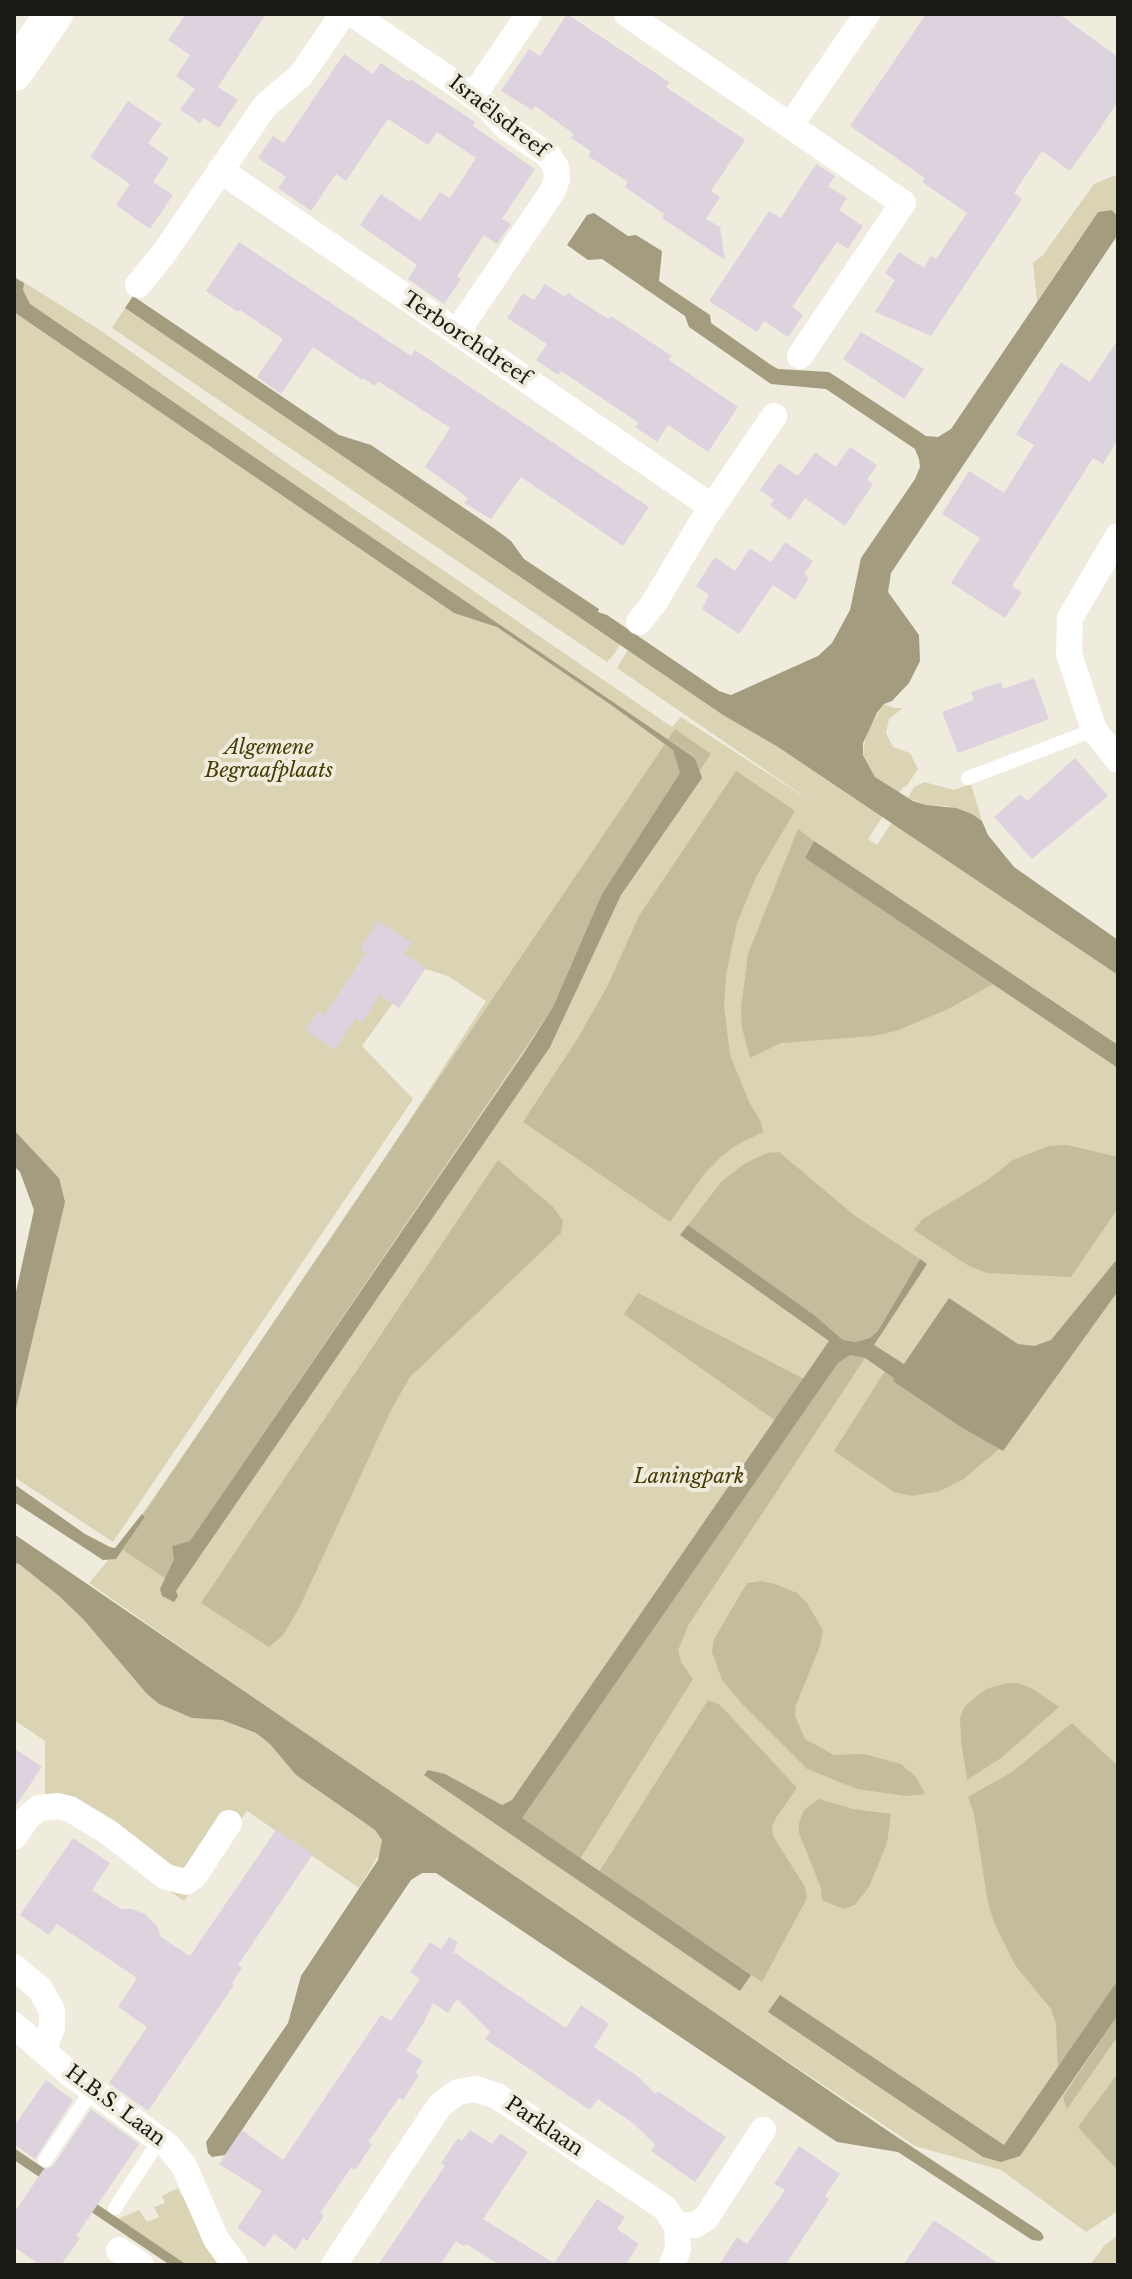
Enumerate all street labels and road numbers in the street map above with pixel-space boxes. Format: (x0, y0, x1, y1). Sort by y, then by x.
street label: Israëlsdreef (444, 71, 552, 163)
street label: Terborchdreef (398, 287, 534, 391)
street label: H.B.S. Laan (60, 2061, 170, 2151)
street label: Parklaan (500, 2092, 588, 2162)

